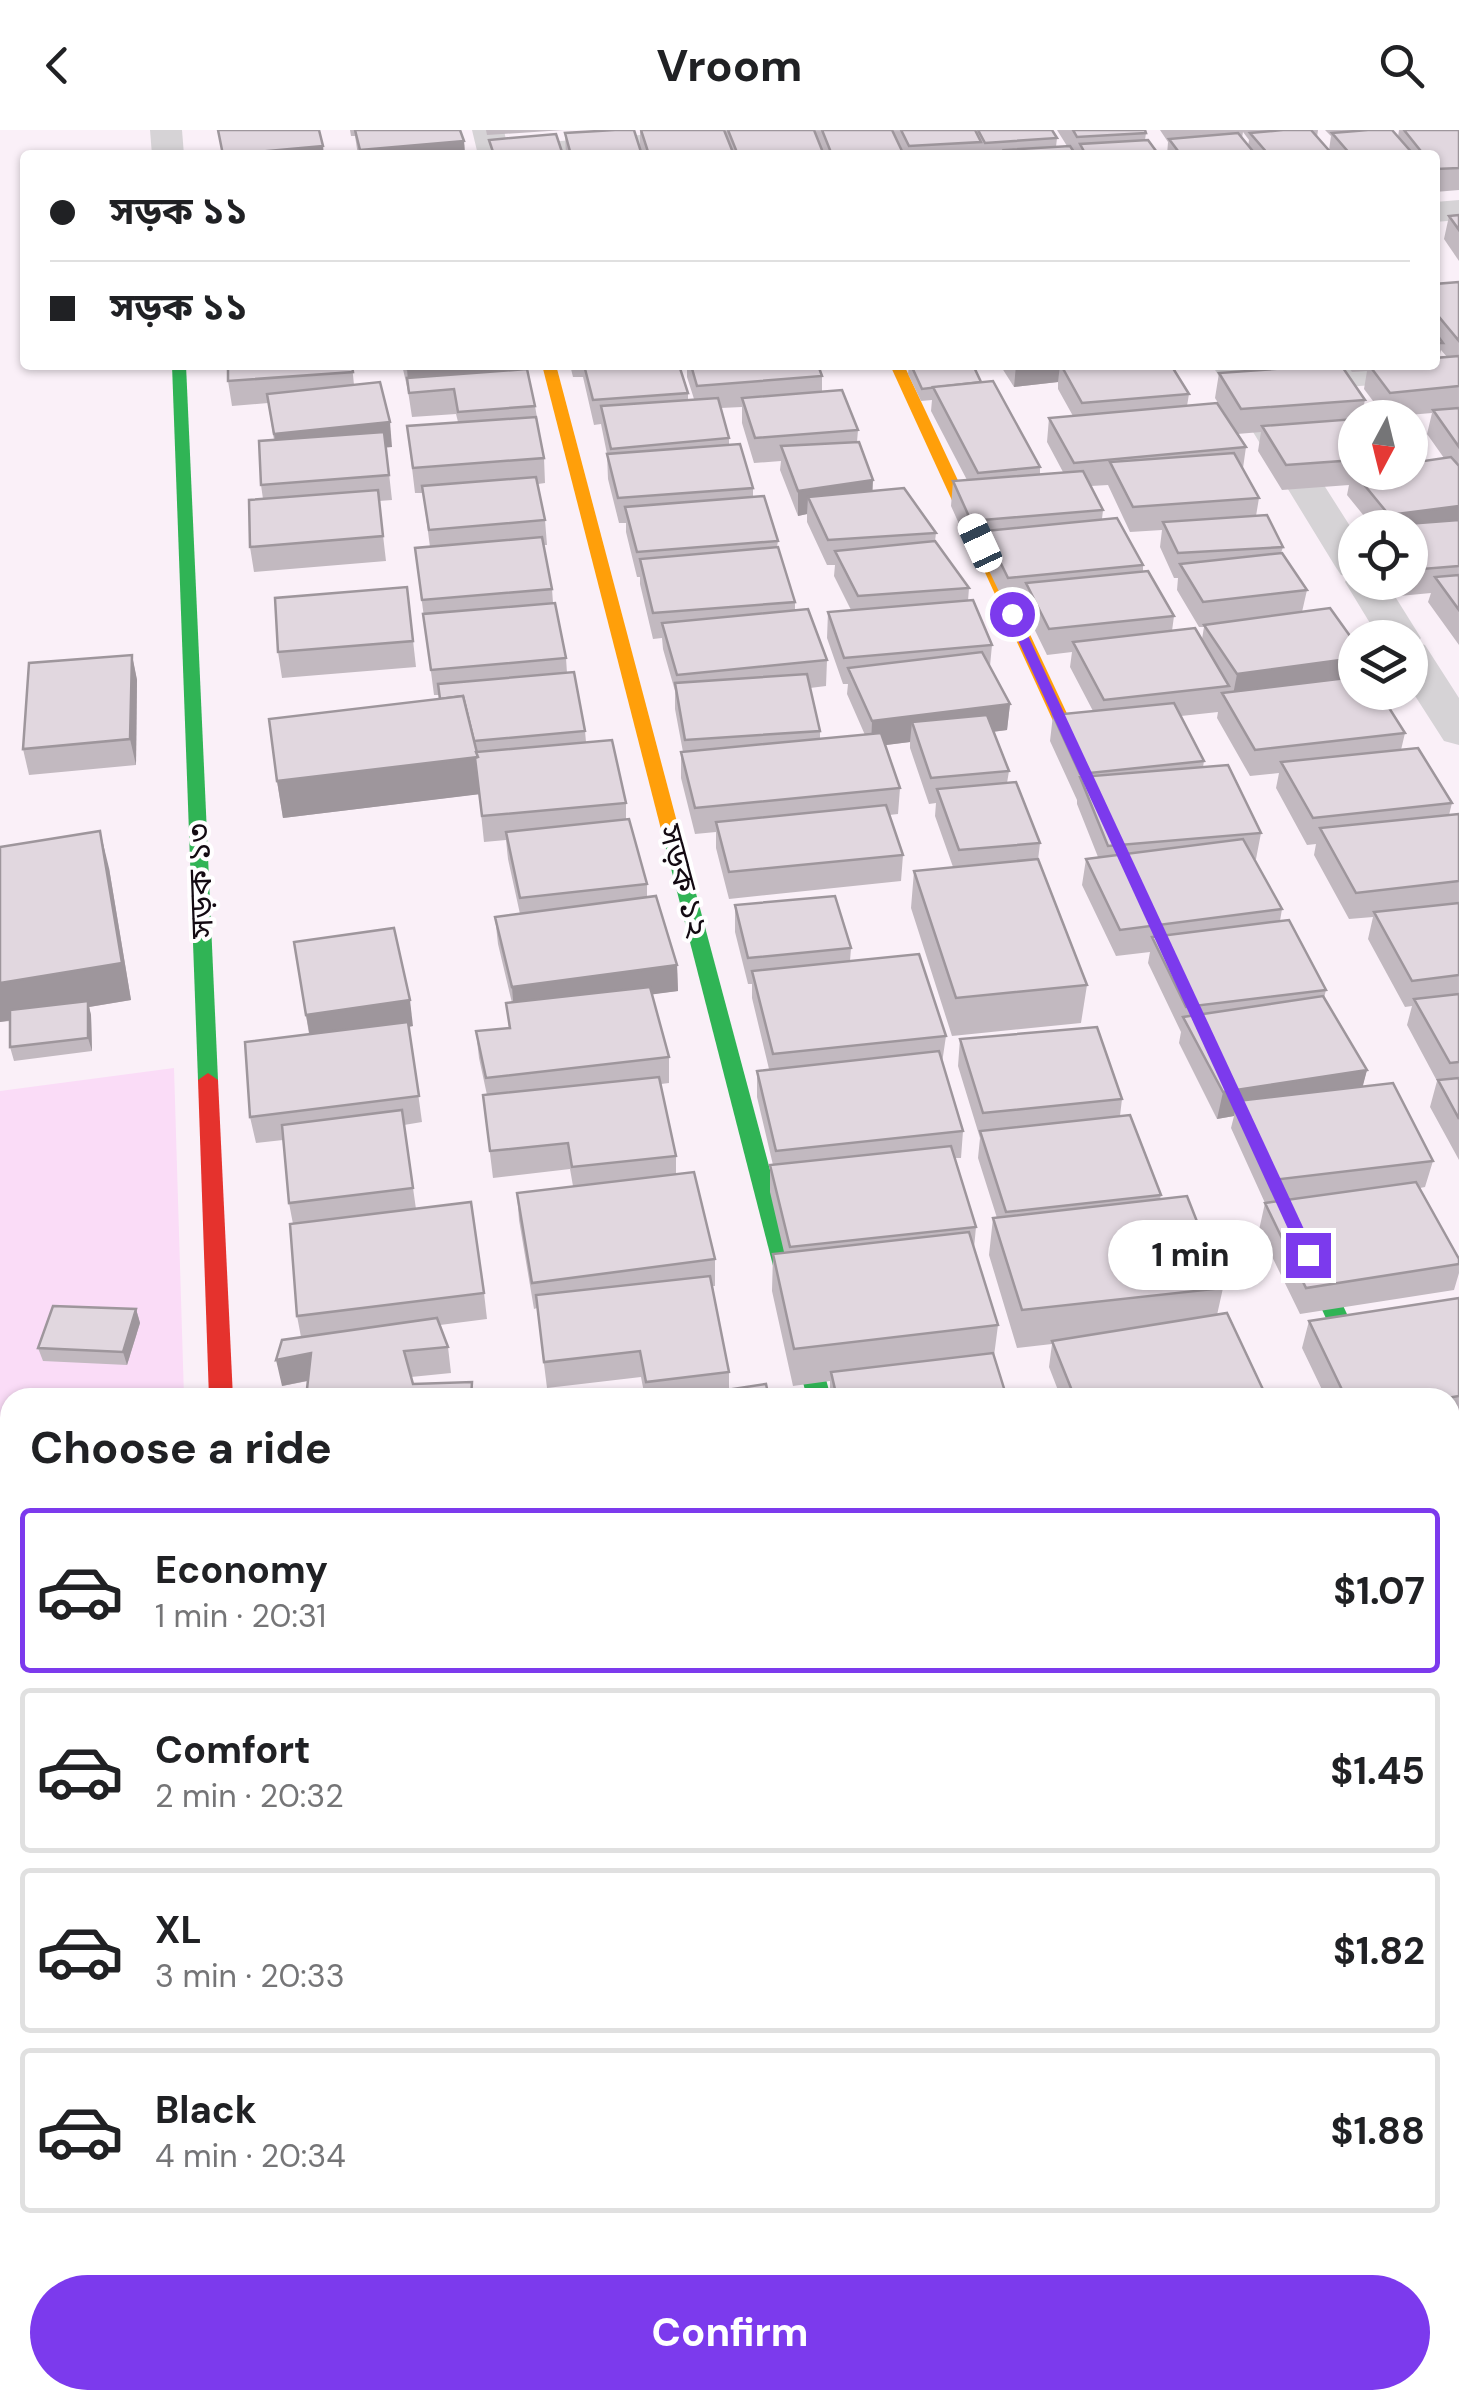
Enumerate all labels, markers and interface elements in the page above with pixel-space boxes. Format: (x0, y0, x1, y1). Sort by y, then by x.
text: Vroom (657, 36, 802, 95)
icon: back (30, 38, 85, 93)
icon: search (1374, 38, 1429, 93)
text: সড়ক ১১ (110, 186, 248, 236)
text: সড়ক ১১ (110, 282, 248, 332)
north arrow (1338, 400, 1428, 490)
map controls (1338, 400, 1428, 710)
car (954, 509, 1006, 577)
button: locate (1338, 510, 1428, 600)
route start (990, 592, 1035, 637)
button: layers (1338, 620, 1428, 710)
street label: সড়ক ১২ (649, 819, 719, 942)
street label: সড়ক ১৩ (177, 823, 223, 940)
callout: 1 min (1108, 1220, 1273, 1290)
route end (1286, 1233, 1331, 1278)
text: 1 min (1152, 1234, 1229, 1276)
text: Choose a ride (30, 1418, 332, 1477)
text: Economy (155, 1545, 328, 1595)
icon: car (35, 1546, 125, 1636)
text: $1.07 (1333, 1566, 1425, 1616)
text: 1 min · 20:31 (155, 1595, 326, 1637)
text: Comfort (155, 1725, 311, 1775)
icon: car (35, 1726, 125, 1816)
text: $1.45 (1330, 1746, 1425, 1796)
text: 2 min · 20:32 (155, 1775, 344, 1817)
text: XL (155, 1905, 202, 1955)
icon: car (35, 1906, 125, 1996)
text: $1.82 (1333, 1926, 1425, 1976)
text: 3 min · 20:33 (155, 1955, 345, 1997)
text: Black (155, 2085, 257, 2135)
icon: car (35, 2086, 125, 2176)
text: $1.88 (1331, 2106, 1425, 2156)
text: 4 min · 20:34 (155, 2135, 346, 2177)
button: Confirm (30, 2275, 1430, 2390)

